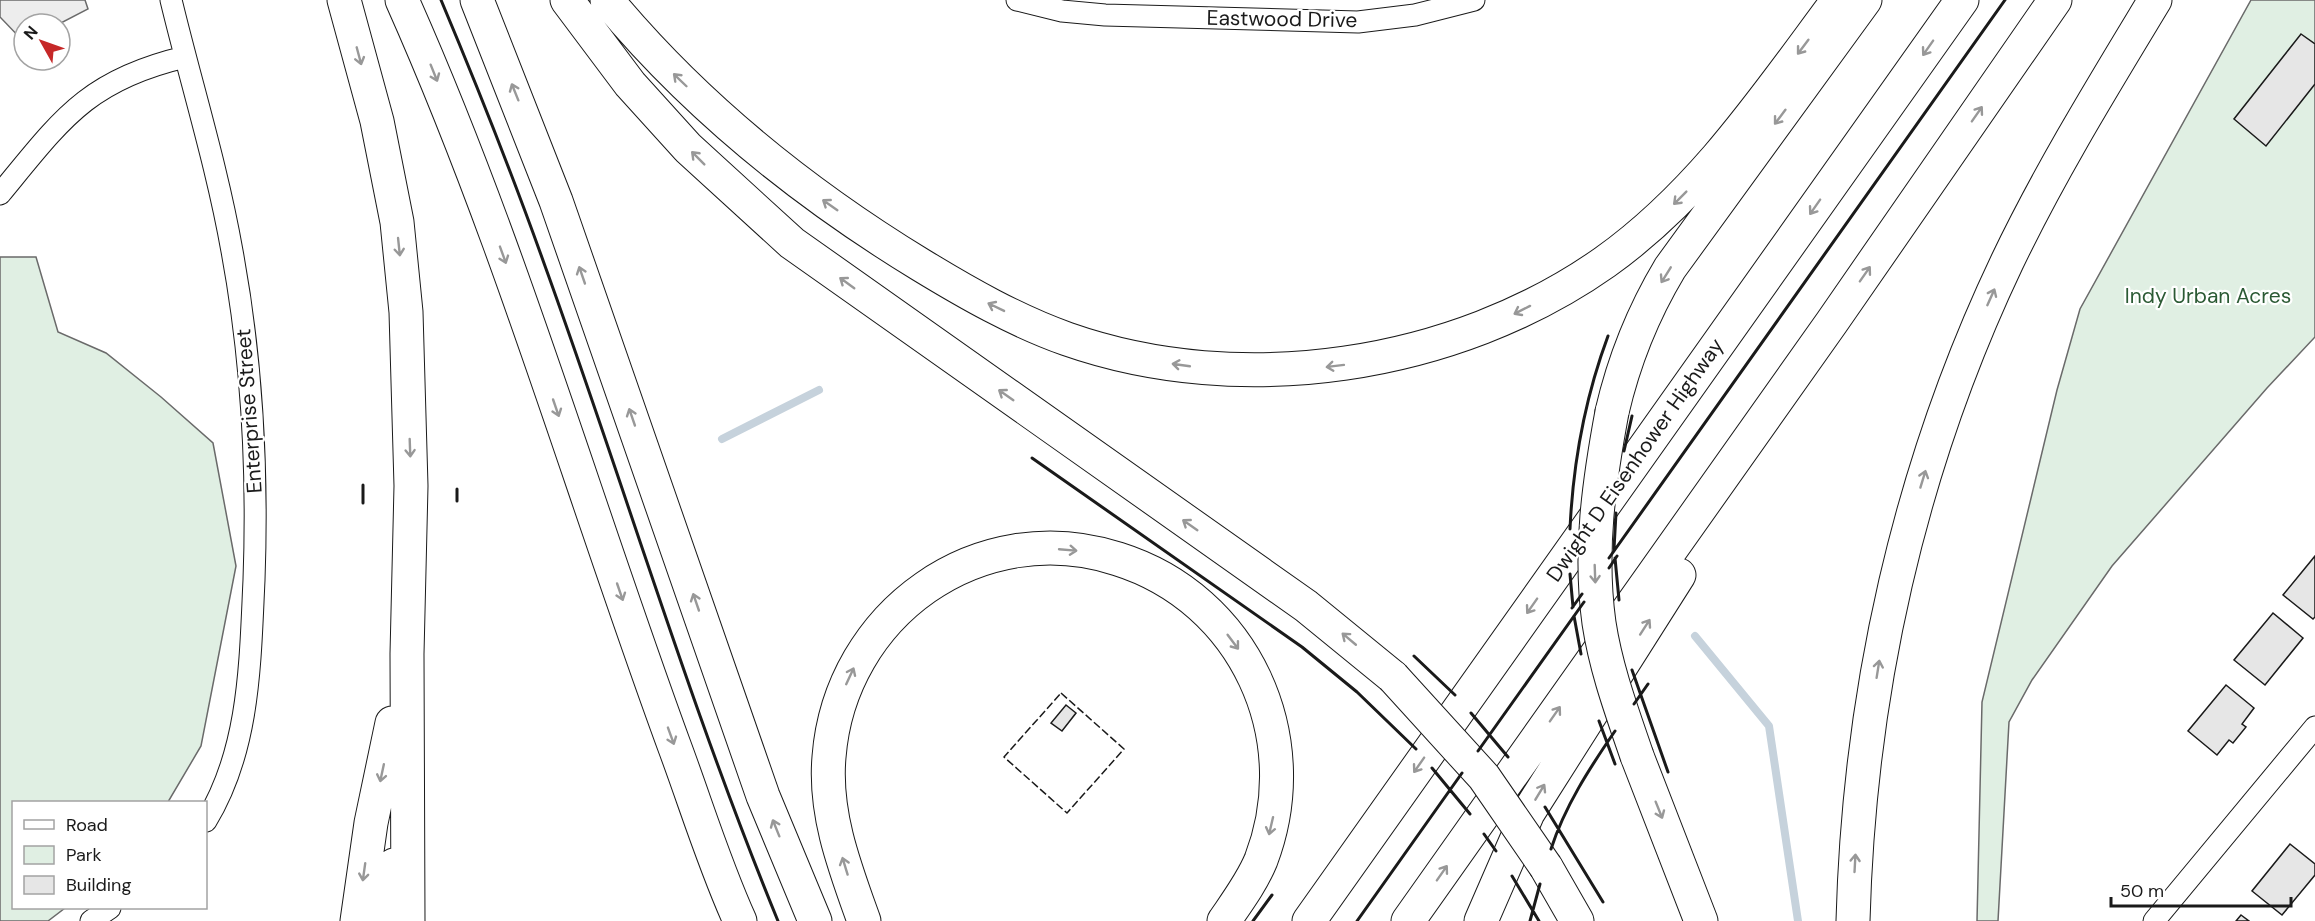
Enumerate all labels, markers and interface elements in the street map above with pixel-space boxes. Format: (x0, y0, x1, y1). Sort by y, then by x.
street label: Eastwood Drive (1206, 4, 1358, 34)
north arrow (12, 12, 72, 72)
text: N (19, 21, 43, 44)
one-way arrow (1797, 39, 1810, 55)
one-way arrow (1922, 39, 1934, 55)
one-way arrow (354, 47, 365, 66)
one-way arrow (429, 63, 440, 82)
one-way arrow (673, 73, 688, 87)
one-way arrow (509, 83, 520, 102)
one-way arrow (1971, 106, 1983, 122)
one-way arrow (1773, 108, 1786, 124)
one-way arrow (690, 151, 705, 165)
one-way arrow (1673, 190, 1688, 205)
one-way arrow (1809, 198, 1821, 214)
one-way arrow (823, 199, 839, 211)
one-way arrow (394, 237, 405, 256)
one-way arrow (499, 245, 510, 264)
one-way arrow (576, 266, 587, 285)
one-way arrow (1660, 266, 1672, 283)
one-way arrow (1860, 266, 1872, 283)
one-way arrow (840, 277, 856, 289)
park label: Indy Urban Acres (2125, 282, 2291, 310)
one-way arrow (1986, 288, 1997, 307)
one-way arrow (987, 301, 1005, 313)
one-way arrow (1513, 305, 1531, 316)
street label: Enterprise Street (229, 328, 269, 494)
street label: Dwight D Eisenhower Highway (1540, 332, 1730, 587)
one-way arrow (1171, 359, 1191, 370)
one-way arrow (1326, 360, 1346, 371)
one-way arrow (999, 389, 1015, 402)
one-way arrow (552, 398, 563, 417)
one-way arrow (626, 408, 637, 427)
one-way arrow (405, 437, 416, 457)
one-way arrow (1918, 470, 1929, 489)
one-way arrow (1183, 519, 1199, 531)
one-way arrow (1057, 545, 1077, 556)
one-way arrow (1590, 563, 1601, 583)
one-way arrow (615, 582, 626, 601)
one-way arrow (689, 593, 700, 612)
one-way arrow (1526, 597, 1538, 613)
one-way arrow (1640, 619, 1652, 636)
one-way arrow (1342, 632, 1357, 646)
one-way arrow (1227, 633, 1240, 649)
one-way arrow (1873, 660, 1884, 679)
one-way arrow (844, 668, 856, 686)
one-way arrow (1549, 707, 1561, 723)
one-way arrow (666, 726, 677, 745)
one-way arrow (1413, 756, 1426, 772)
one-way arrow (376, 762, 387, 782)
one-way arrow (1535, 784, 1547, 801)
one-way arrow (1654, 800, 1665, 819)
legend (12, 801, 207, 909)
text: Road (66, 813, 108, 837)
one-way arrow (1264, 816, 1276, 835)
one-way arrow (770, 819, 781, 838)
text: Park (66, 843, 102, 867)
one-way arrow (1850, 853, 1861, 873)
one-way arrow (839, 857, 850, 876)
one-way arrow (359, 862, 370, 882)
one-way arrow (1436, 866, 1448, 882)
scale bar (2111, 870, 2291, 908)
text: Building (66, 873, 131, 897)
text: 50 m (2120, 879, 2164, 903)

